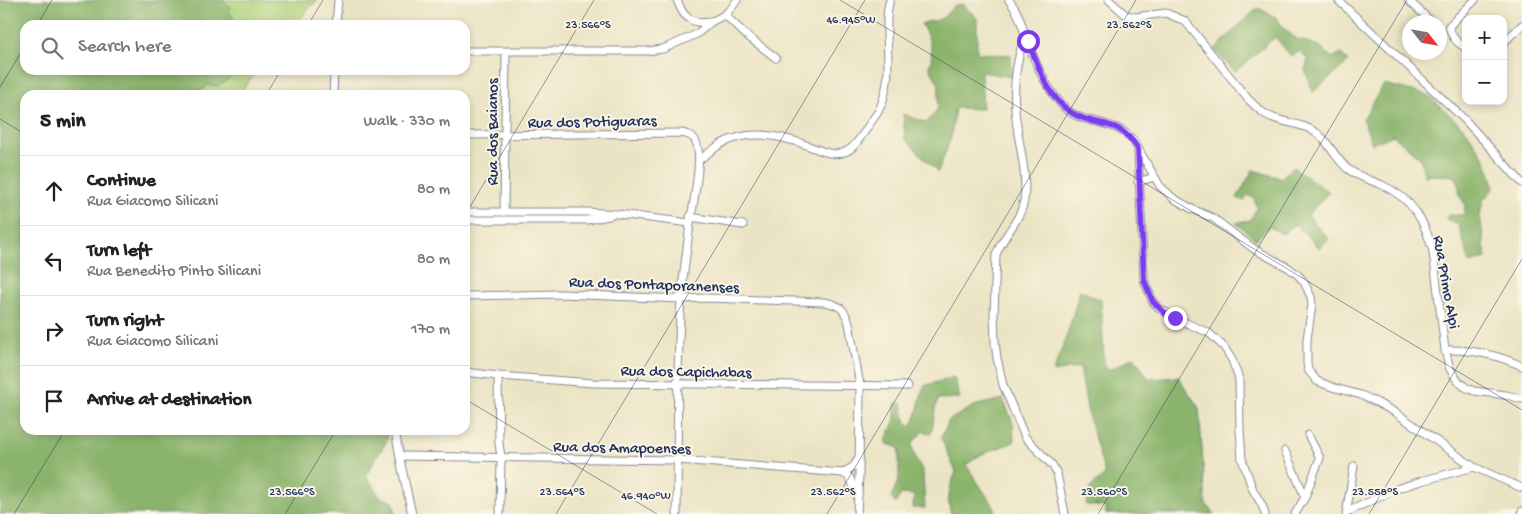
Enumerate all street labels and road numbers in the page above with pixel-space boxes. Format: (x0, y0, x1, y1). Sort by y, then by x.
street label: Rua dos Baianos (485, 77, 504, 186)
street label: Rua dos Potiguaras (527, 113, 658, 134)
street label: Rua Primo Alpi (1427, 235, 1462, 331)
street label: Rua dos Pontaporanenses (568, 274, 740, 299)
street label: Rua dos Capichabas (620, 363, 753, 384)
street label: Rua dos Amapoenses (553, 439, 692, 460)

